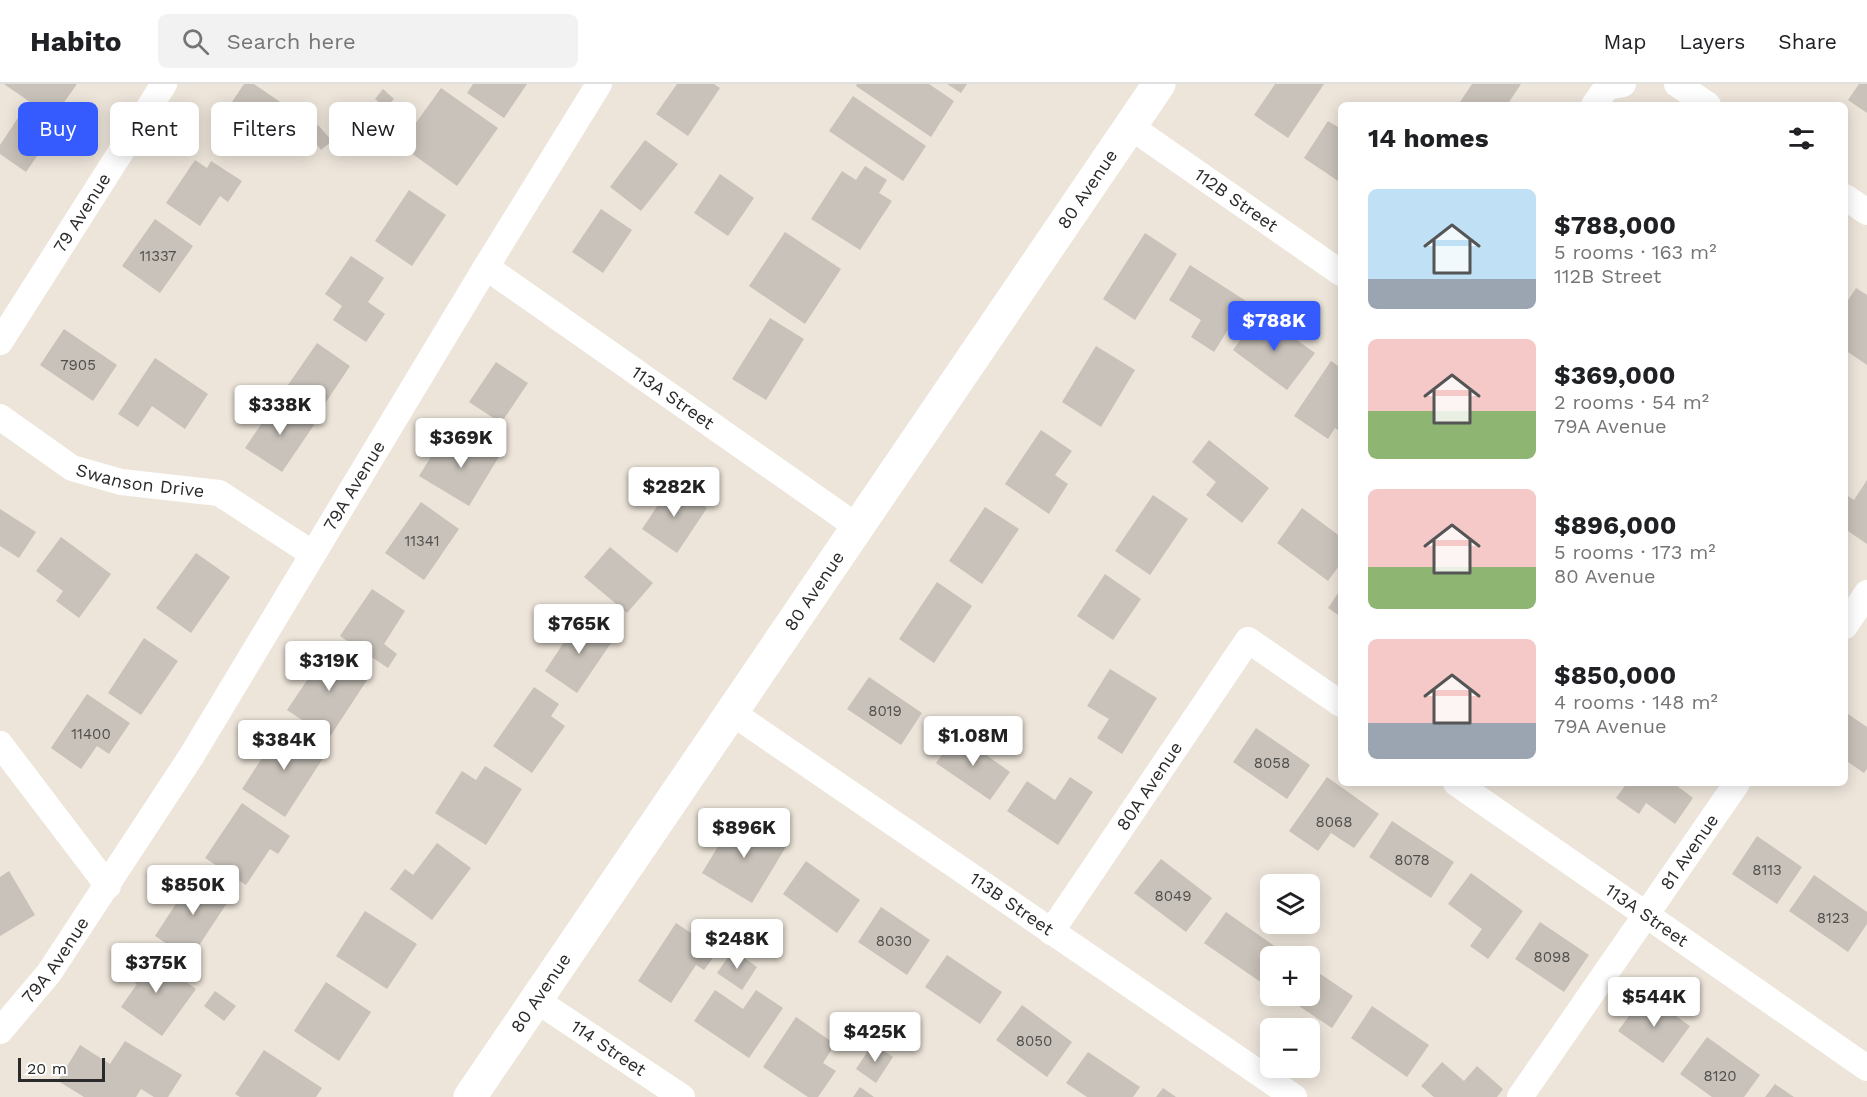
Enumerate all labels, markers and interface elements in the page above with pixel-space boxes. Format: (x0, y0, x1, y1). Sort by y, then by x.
search box (158, 14, 578, 68)
text: Habito (30, 25, 122, 58)
icon: search (179, 25, 212, 58)
text: Search here (227, 29, 356, 54)
text: Map (1603, 29, 1646, 54)
text: Layers (1679, 29, 1745, 54)
text: Share (1778, 29, 1837, 54)
chip: Buy (18, 102, 98, 156)
chip: Rent (110, 102, 199, 156)
chip: Filters (211, 102, 317, 156)
chip: New (329, 102, 416, 156)
icon: filters (1785, 122, 1818, 155)
text: 14 homes (1368, 123, 1489, 153)
street label: 80 Avenue (1053, 145, 1121, 233)
street label: 112B Street (1191, 163, 1282, 236)
street label: 79 Avenue (49, 169, 115, 256)
text: $788,000 (1554, 210, 1676, 240)
icon: home (1416, 213, 1488, 285)
text: 5 rooms · 163 m² (1554, 240, 1716, 264)
house number: 11337 (139, 247, 177, 265)
text: 112B Street (1554, 264, 1661, 288)
pin: $788K (1232, 301, 1316, 352)
text: $788K (1242, 308, 1306, 332)
house number: 7905 (60, 356, 96, 374)
text: $369,000 (1554, 360, 1676, 390)
street label: 113A Street (628, 361, 719, 434)
icon: home (1416, 363, 1488, 435)
pin: $338K (238, 385, 322, 436)
text: 2 rooms · 54 m² (1554, 390, 1709, 414)
text: $338K (249, 392, 311, 416)
text: 79A Avenue (1554, 414, 1667, 438)
pin: $369K (419, 418, 503, 469)
text: $369K (429, 425, 493, 449)
street label: 79A Avenue (319, 437, 389, 534)
street label: Swanson Drive (74, 459, 206, 501)
pin: $282K (632, 467, 716, 518)
text: $282K (642, 474, 706, 498)
text: $896,000 (1554, 510, 1677, 540)
icon: home (1416, 513, 1488, 585)
house number: 11341 (404, 532, 440, 550)
text: 5 rooms · 173 m² (1554, 540, 1716, 564)
street label: 80 Avenue (779, 547, 848, 634)
text: 80 Avenue (1554, 564, 1656, 588)
pin: $765K (537, 604, 621, 655)
text: $765K (548, 611, 610, 635)
pin: $319K (287, 641, 371, 692)
text: $319K (299, 648, 359, 672)
text: $850,000 (1554, 660, 1676, 690)
icon: home (1416, 663, 1488, 735)
text: 4 rooms · 148 m² (1554, 690, 1718, 714)
house number: 8019 (868, 702, 902, 720)
text: 79A Avenue (1554, 714, 1667, 738)
pin: $1.08M (924, 716, 1022, 767)
pin: $384K (242, 720, 326, 771)
text: $1.08M (938, 723, 1008, 747)
house number: 11400 (71, 725, 111, 743)
text: $384K (252, 727, 316, 751)
street label: 80A Avenue (1112, 737, 1186, 834)
house number: 8058 (1254, 754, 1290, 772)
pin: $896K (702, 808, 786, 859)
street label: 81 Avenue (1656, 810, 1722, 893)
house number: 8068 (1316, 813, 1352, 831)
text: $896K (712, 815, 776, 839)
house number: 8078 (1394, 851, 1430, 869)
house number: 8113 (1752, 861, 1782, 879)
pin: $850K (151, 865, 235, 916)
street label: 113B Street (966, 868, 1058, 940)
text: $850K (161, 872, 225, 896)
map controls (1260, 874, 1320, 1078)
button: layers (1260, 874, 1320, 934)
street label: 113A Street (1601, 879, 1693, 951)
house number: 8049 (1155, 887, 1192, 905)
house number: 8123 (1817, 909, 1849, 927)
street label: 79A Avenue (17, 913, 93, 1007)
pin: $248K (695, 919, 779, 970)
text: $248K (705, 926, 769, 950)
house number: 8030 (876, 932, 912, 950)
pin: $375K (114, 943, 198, 994)
button: + (1260, 946, 1320, 1006)
house number: 8098 (1533, 948, 1571, 966)
street label: 80 Avenue (506, 949, 575, 1036)
text: $375K (125, 950, 187, 974)
pin: $544K (1612, 977, 1696, 1028)
text: $544K (1622, 984, 1686, 1008)
pin: $425K (833, 1012, 917, 1063)
street label: 114 Street (567, 1015, 651, 1080)
button: − (1260, 1018, 1320, 1078)
text: $425K (844, 1019, 906, 1043)
house number: 8050 (1016, 1032, 1052, 1050)
scale bar (18, 1055, 105, 1082)
text: 20 m (27, 1059, 67, 1078)
house number: 8120 (1703, 1067, 1737, 1085)

